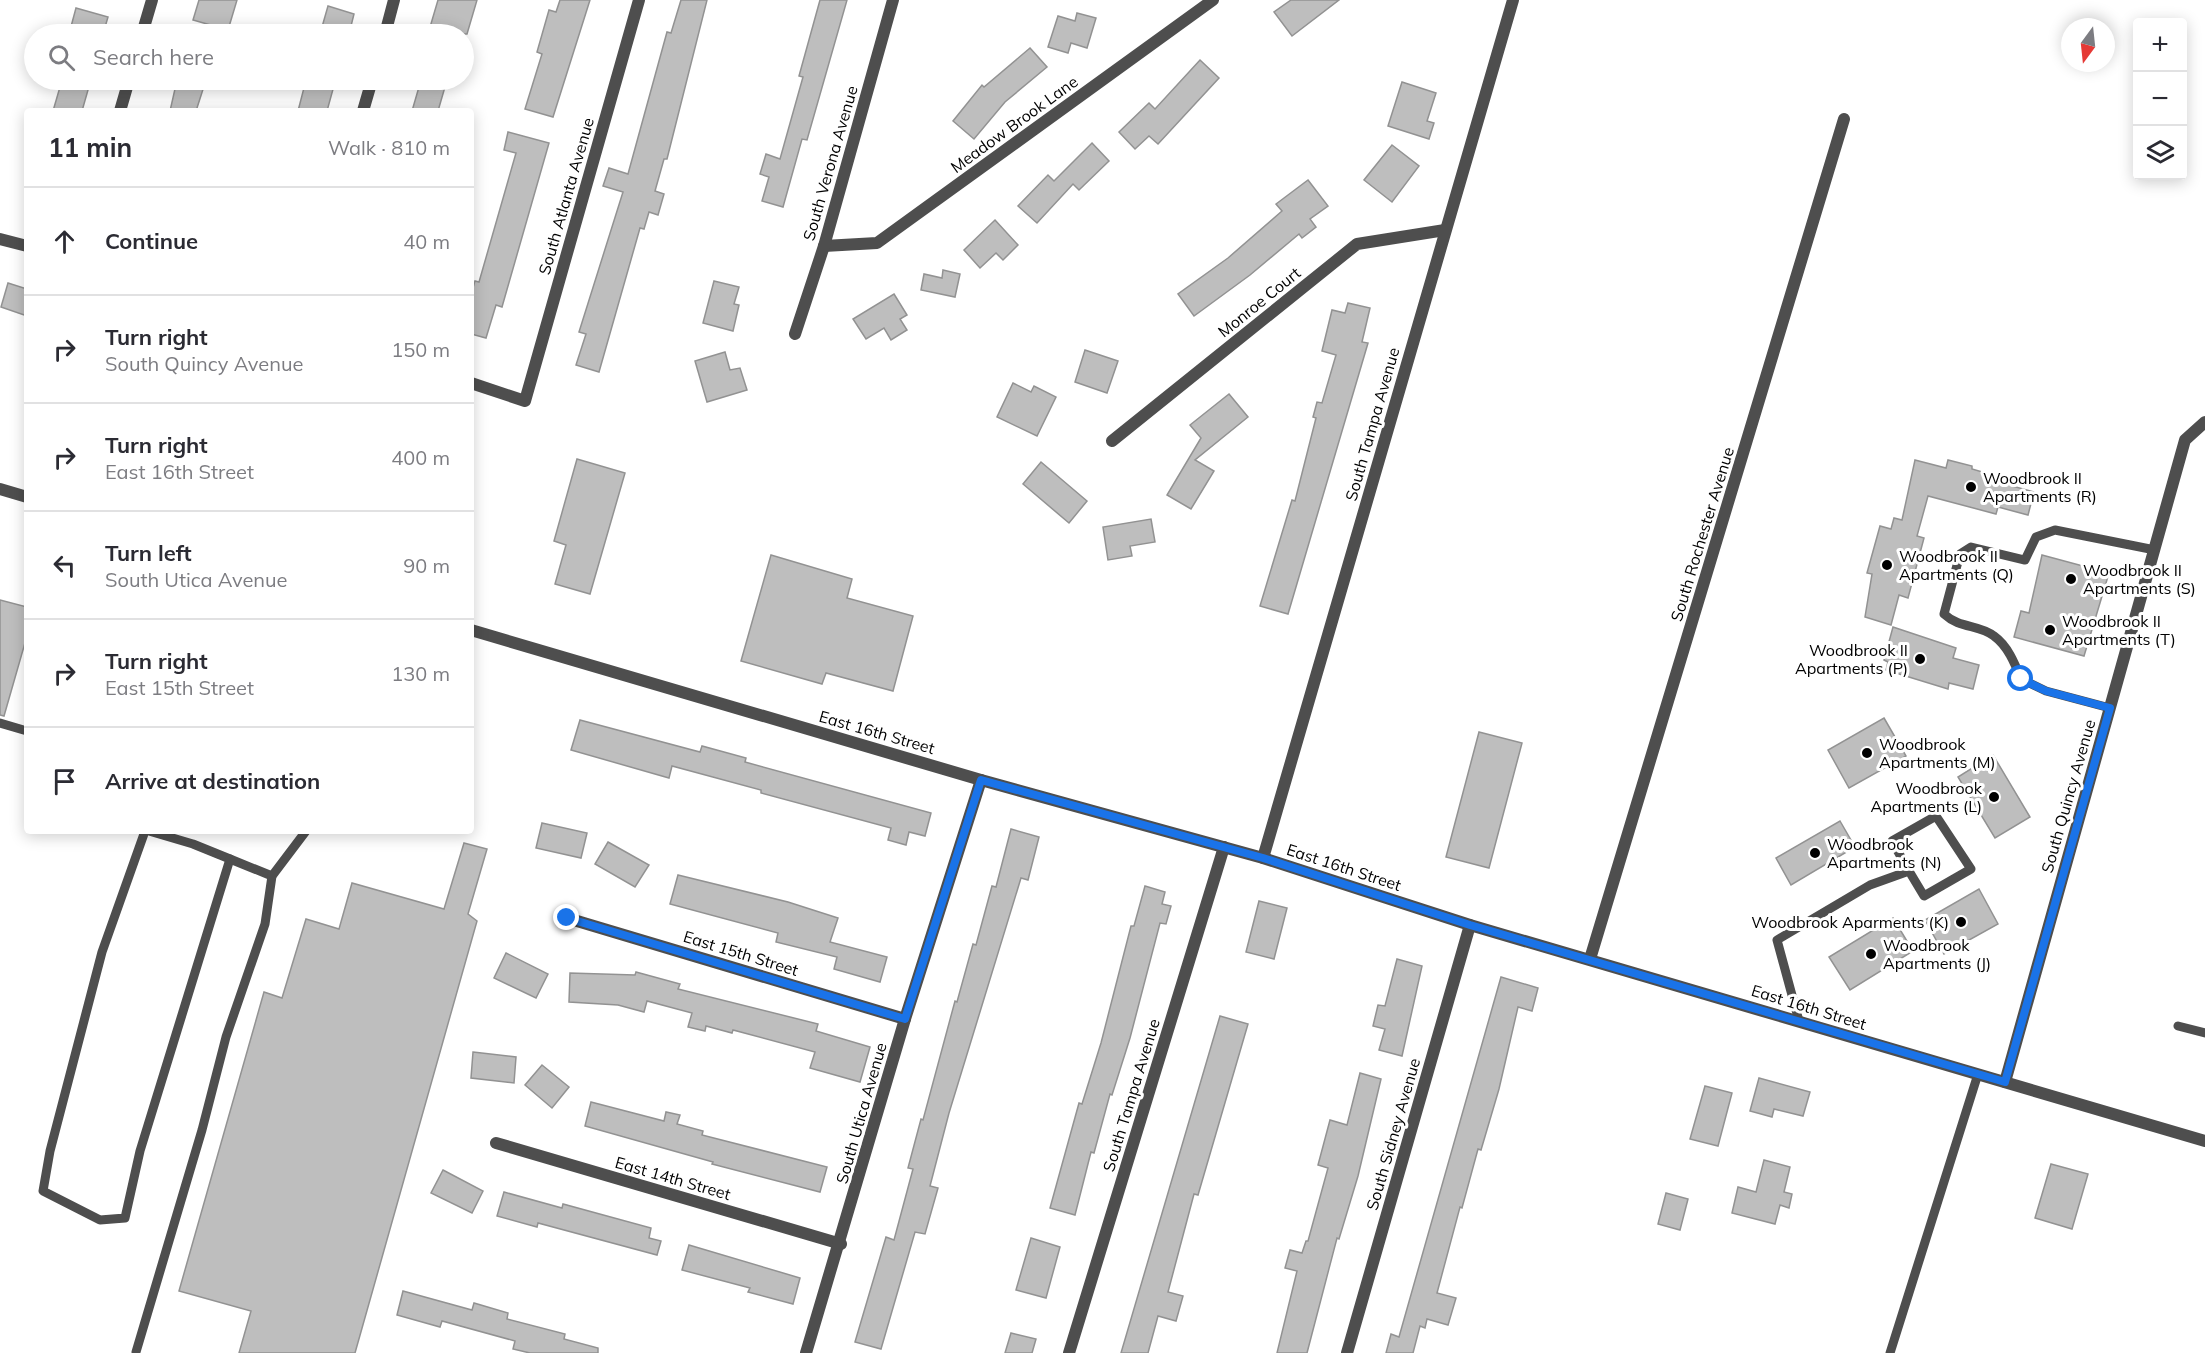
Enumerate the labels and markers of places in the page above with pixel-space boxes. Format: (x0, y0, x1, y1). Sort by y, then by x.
place label: Woodbrook II Apartments (R) (1983, 468, 2097, 506)
marker: Woodbrook II Apartments (R) (1964, 480, 1978, 494)
place label: Woodbrook II Apartments (Q) (1899, 546, 2014, 584)
marker: Woodbrook II Apartments (Q) (1880, 558, 1894, 572)
place label: Woodbrook II Apartments (S) (2083, 560, 2196, 598)
marker: Woodbrook II Apartments (S) (2064, 572, 2078, 586)
place label: Woodbrook II Apartments (T) (2062, 611, 2176, 649)
marker: Woodbrook II Apartments (T) (2043, 623, 2057, 637)
place label: Woodbrook II Apartments (P) (1795, 640, 1908, 678)
marker: Woodbrook II Apartments (P) (1913, 652, 1927, 666)
place label: Woodbrook Apartments (M) (1879, 734, 1996, 772)
marker: Woodbrook Apartments (M) (1860, 746, 1874, 760)
place label: Woodbrook Apartments (L) (1870, 778, 1983, 816)
marker: Woodbrook Apartments (L) (1987, 790, 2001, 804)
place label: Woodbrook Apartments (N) (1827, 834, 1942, 872)
marker: Woodbrook Apartments (N) (1808, 846, 1822, 860)
place label: Woodbrook Aparments (K) (1751, 912, 1949, 932)
marker: Woodbrook Aparments (K) (1954, 915, 1968, 929)
place label: Woodbrook Apartments (J) (1883, 935, 1991, 973)
marker: Woodbrook Apartments (J) (1864, 947, 1878, 961)

